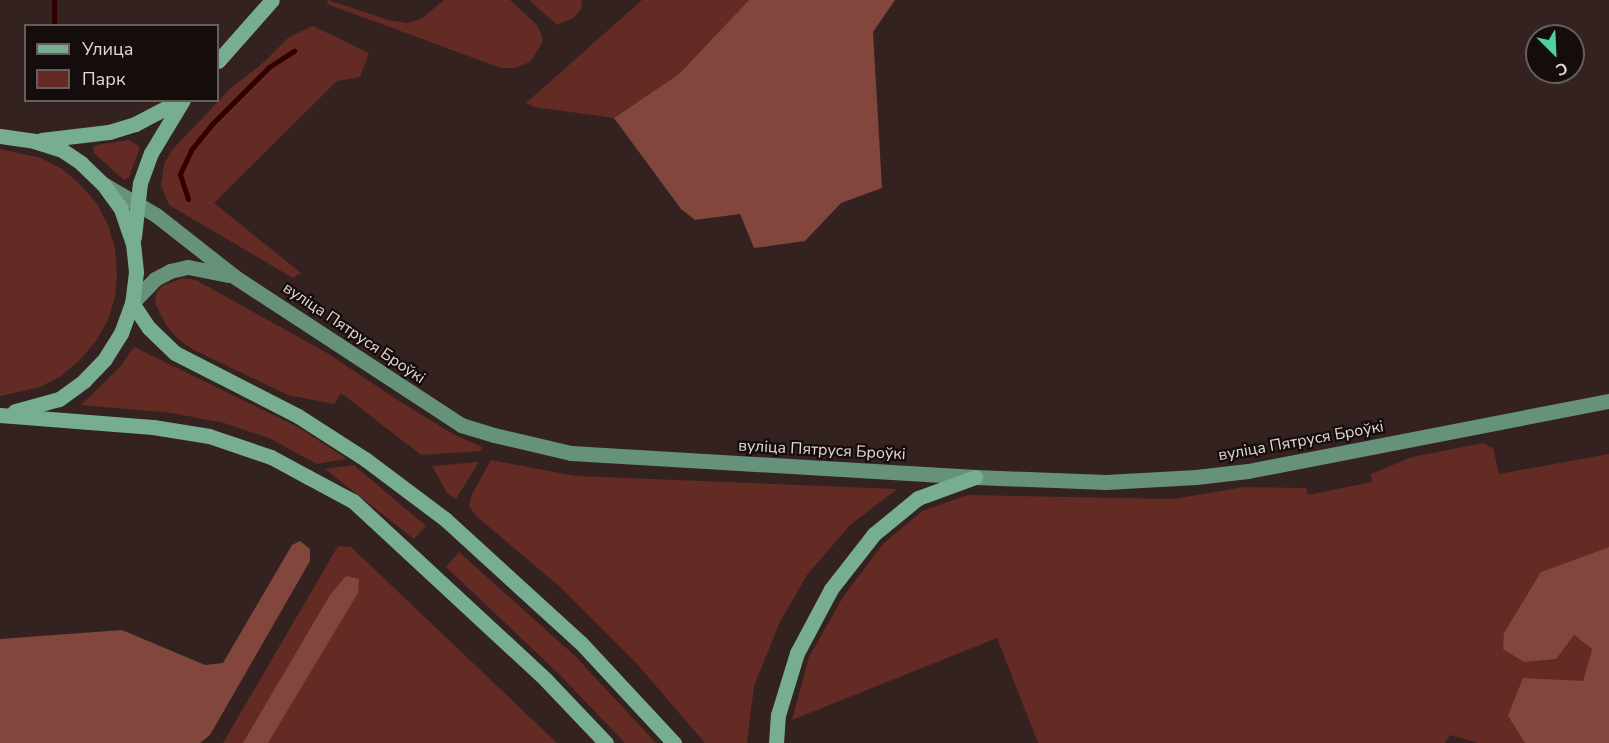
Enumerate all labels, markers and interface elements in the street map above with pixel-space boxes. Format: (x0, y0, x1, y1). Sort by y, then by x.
legend (24, 24, 219, 102)
north arrow (1525, 24, 1585, 84)
text: Улица (82, 37, 133, 61)
text: С (1552, 56, 1571, 81)
text: Парк (82, 67, 125, 91)
street label: вуліца Пятруся Броўкі (279, 278, 429, 388)
street label: вуліца Пятруся Броўкі (1217, 417, 1385, 465)
street label: вуліца Пятруся Броўкі (738, 436, 906, 464)

